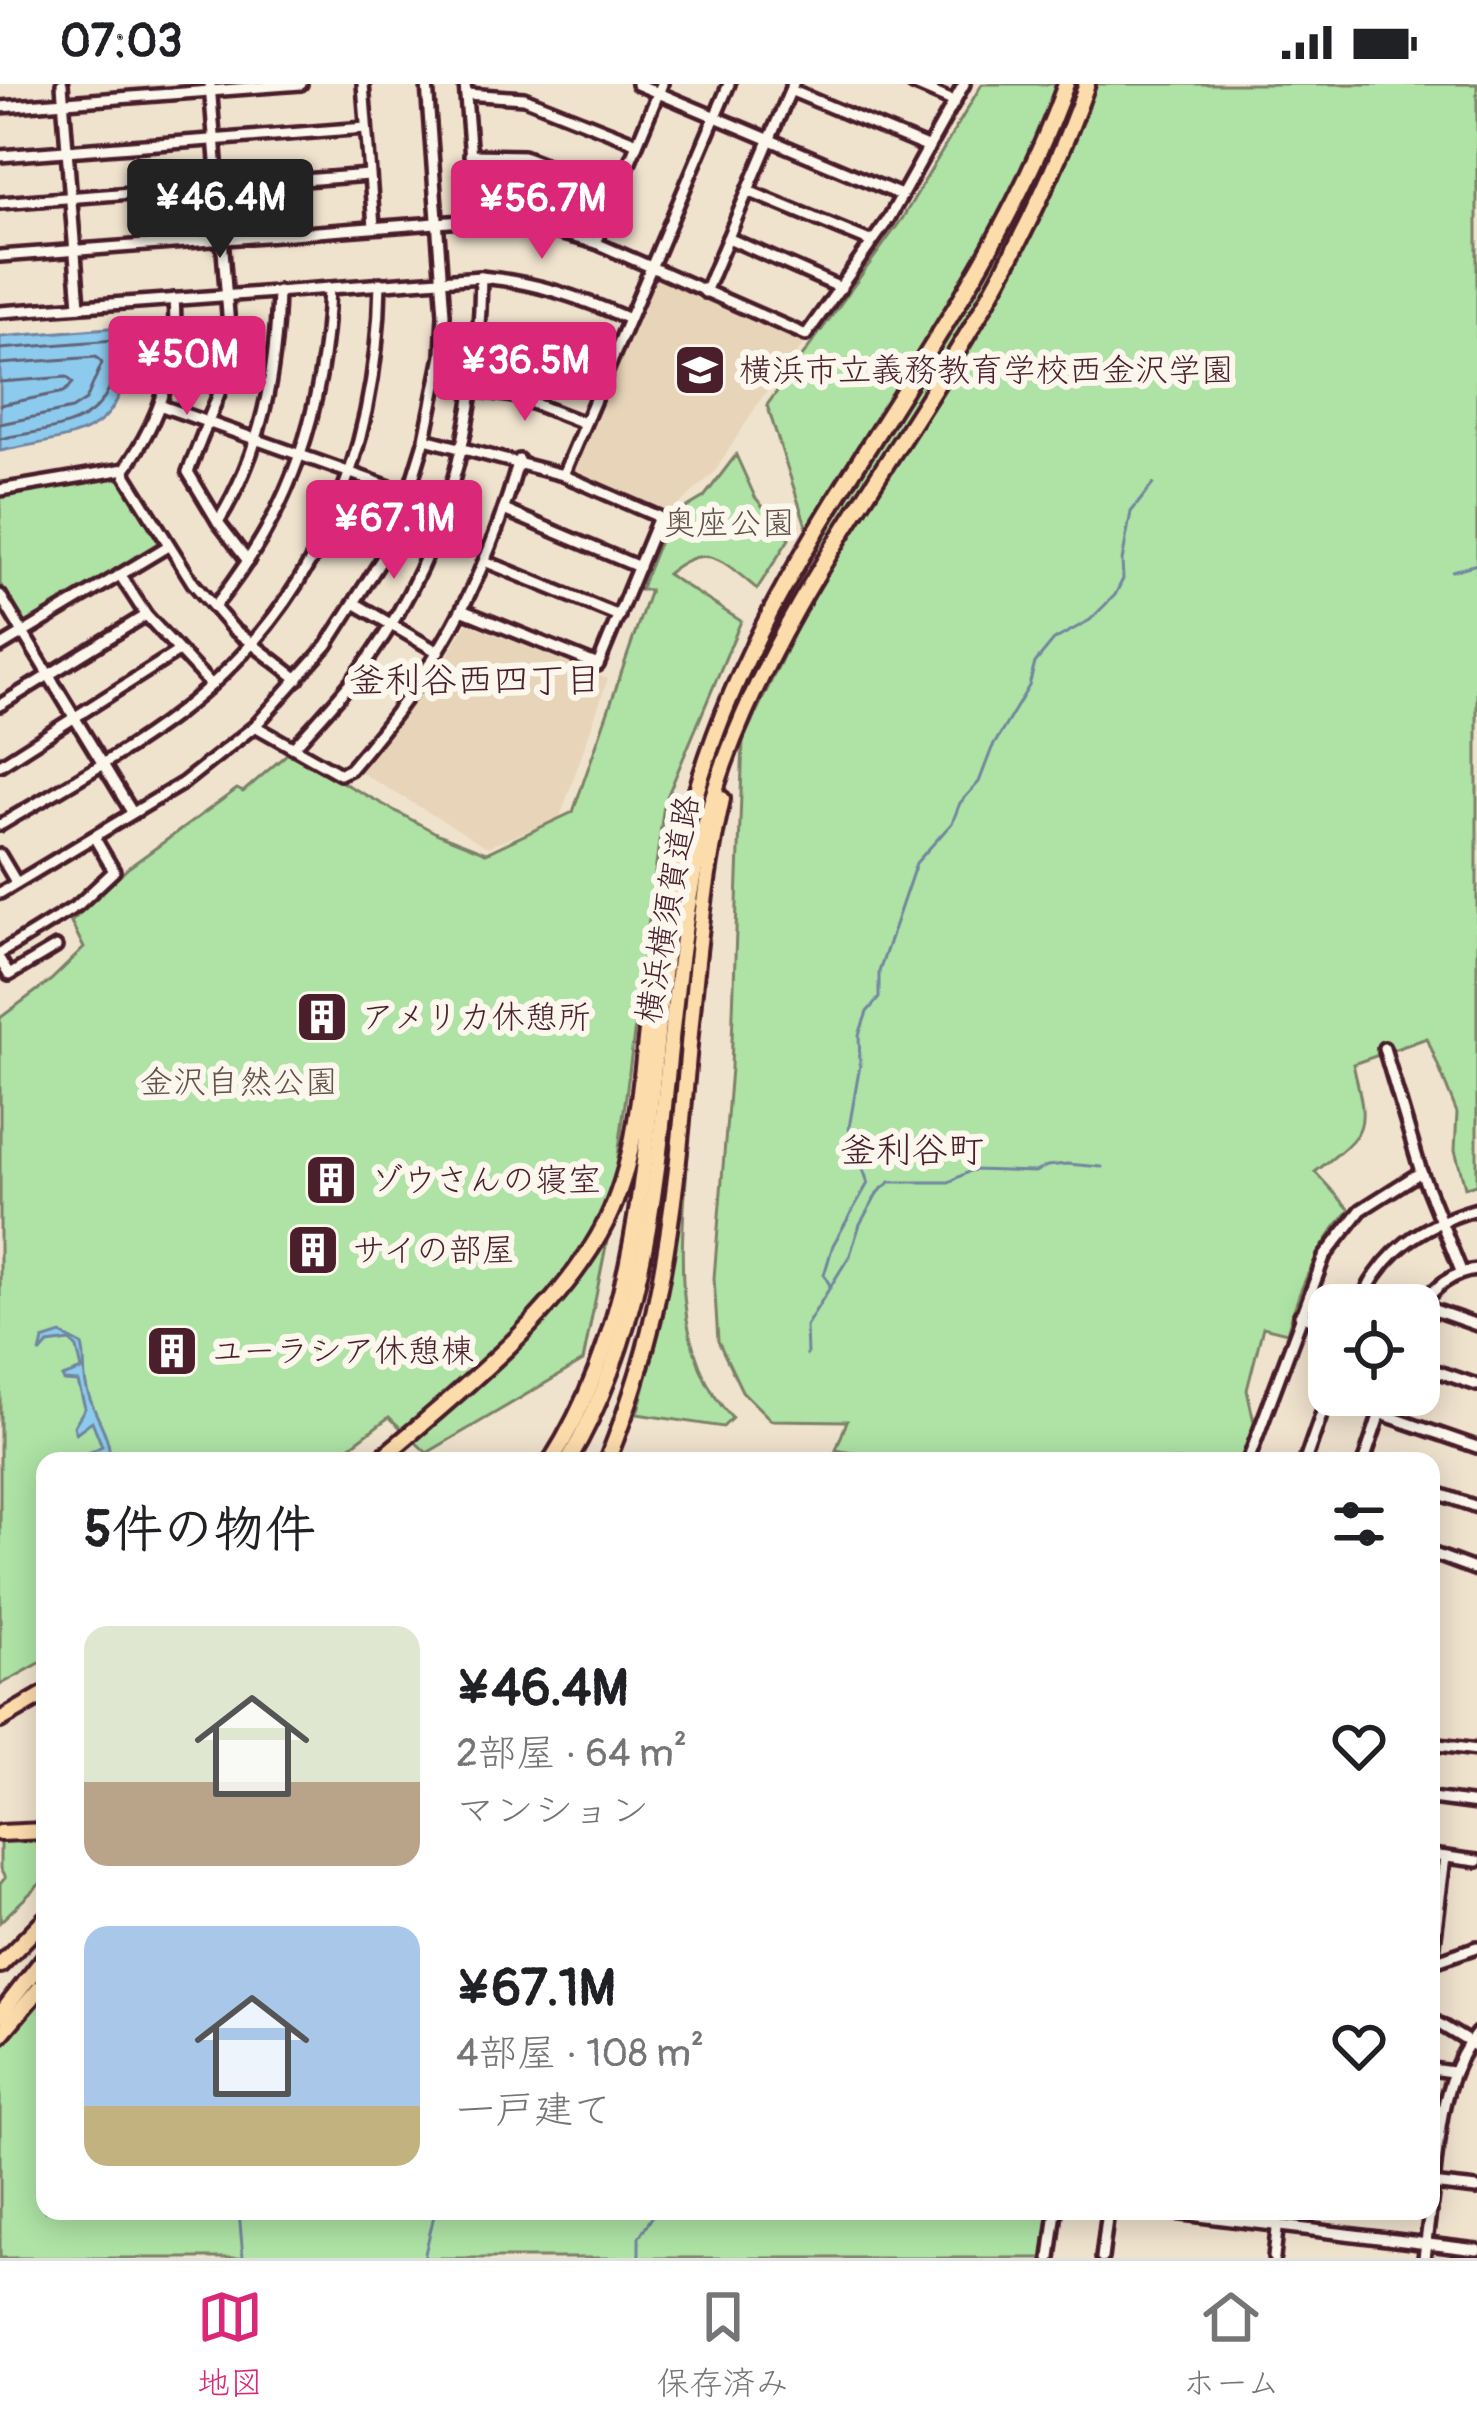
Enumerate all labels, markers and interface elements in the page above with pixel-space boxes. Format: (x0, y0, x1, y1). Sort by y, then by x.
text: 07:03 (60, 14, 182, 70)
pin: ¥46.4M (122, 159, 318, 261)
pin: ¥56.7M (444, 160, 640, 262)
text: ¥46.4M (154, 173, 286, 222)
text: ¥56.7M (478, 174, 606, 223)
pin: ¥50M (116, 316, 258, 418)
pin: ¥36.5M (427, 322, 623, 424)
text: ¥50M (136, 330, 238, 379)
text: ¥36.5M (460, 336, 590, 385)
school or university icon: 横浜市立義務教育学校西金沢学園 (672, 342, 728, 398)
place label: 横浜市立義務教育学校西金沢学園 (739, 350, 1234, 391)
pin: ¥67.1M (296, 480, 492, 582)
text: ¥67.1M (333, 494, 455, 543)
park label: 奥座公園 (663, 503, 795, 544)
district label: 釜利谷西四丁目 (349, 658, 601, 703)
street label: 横浜横須賀道路 (628, 792, 708, 1026)
building icon: アメリカ休憩所 (294, 989, 350, 1045)
place label: アメリカ休憩所 (361, 997, 591, 1038)
park label: 金沢自然公園 (140, 1062, 338, 1103)
district label: 釜利谷町 (840, 1128, 984, 1173)
building icon: ゾウさんの寝室 (303, 1152, 359, 1208)
place label: ゾウさんの寝室 (370, 1160, 601, 1201)
building icon: サイの部屋 (285, 1222, 341, 1278)
place label: サイの部屋 (352, 1230, 515, 1271)
map controls (1308, 1284, 1440, 1416)
button: locate (1308, 1284, 1440, 1416)
building icon: ユーラシア休憩棟 (144, 1323, 200, 1379)
place label: ユーラシア休憩棟 (211, 1331, 474, 1372)
icon: filters (1326, 1491, 1392, 1557)
text: 5件の物件 (84, 1498, 316, 1562)
text: ¥46.4M (456, 1657, 628, 1721)
icon: home (180, 1674, 324, 1818)
icon: heart (1326, 1713, 1392, 1779)
text: 2部屋 · 64 m² (456, 1729, 687, 1778)
text: マンション (456, 1786, 649, 1835)
text: ¥67.1M (456, 1957, 615, 2021)
icon: home (180, 1974, 324, 2118)
icon: heart (1326, 2013, 1392, 2079)
text: 4部屋 · 108 m² (456, 2029, 704, 2078)
text: 一戸建て (456, 2086, 612, 2135)
tab: 地図 (197, 2284, 263, 2404)
tab: 保存済み (657, 2284, 789, 2404)
tab: ホーム (1182, 2284, 1280, 2404)

